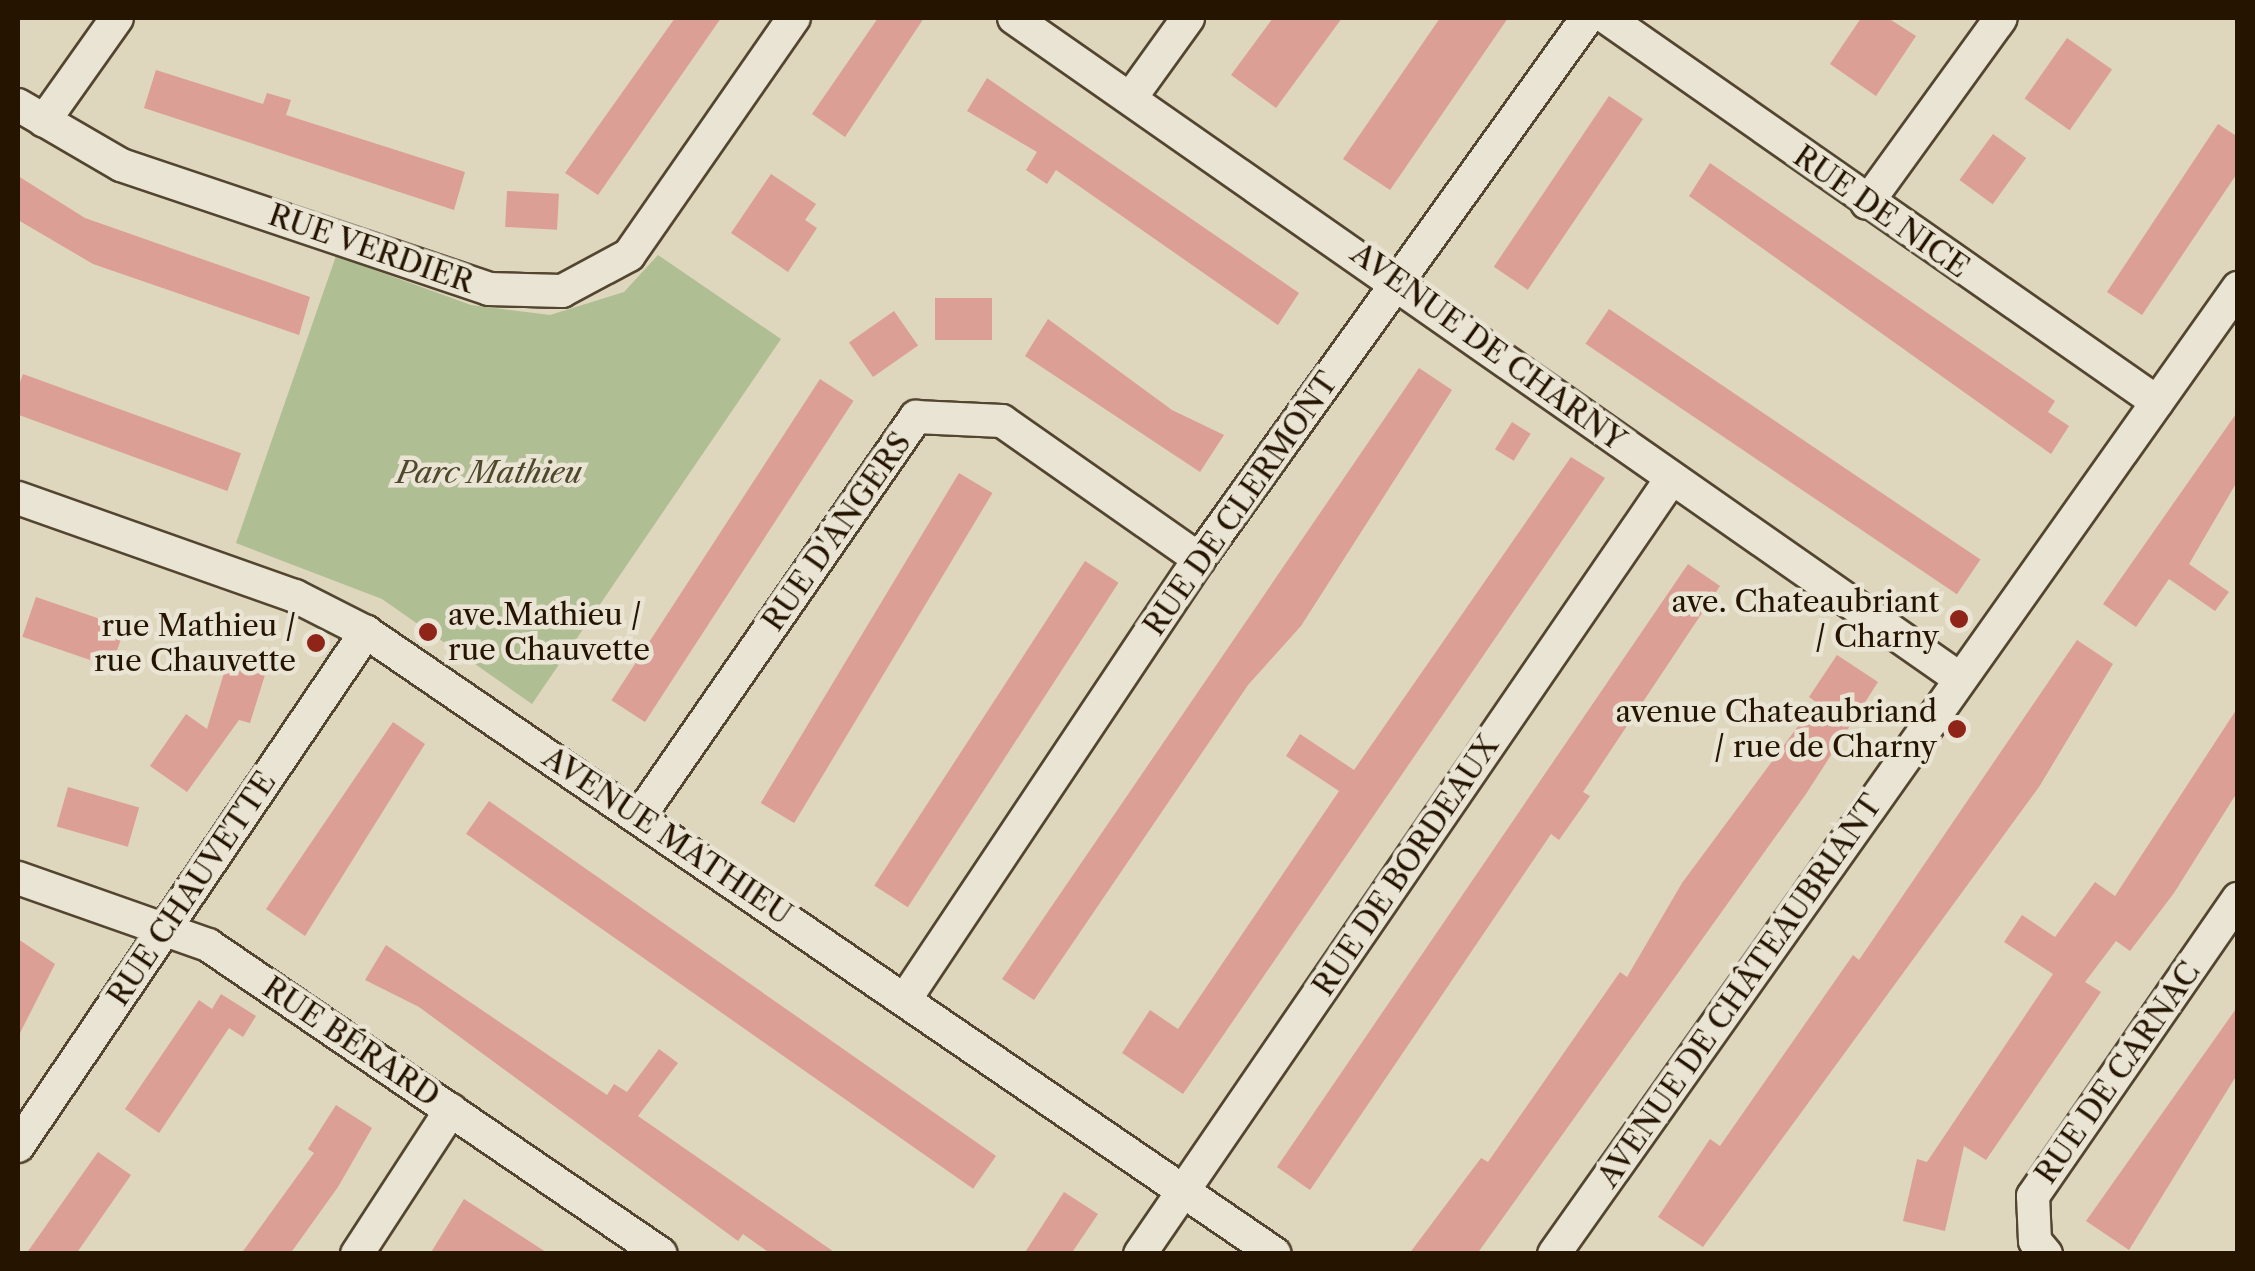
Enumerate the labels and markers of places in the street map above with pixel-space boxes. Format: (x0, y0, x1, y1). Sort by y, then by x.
place label: ave. Chateaubriant / Charny (1671, 584, 1939, 654)
place label: ave.Mathieu / rue Chauvette (448, 597, 650, 668)
place label: rue Mathieu / rue Chauvette (94, 608, 296, 678)
marker: ave. Chateaubriant / Charny (1948, 608, 1970, 630)
marker: ave.Mathieu / rue Chauvette (417, 621, 439, 643)
marker: rue Mathieu / rue Chauvette (305, 632, 327, 654)
place label: avenue Chateaubriand / rue de Charny (1616, 694, 1937, 764)
marker: avenue Chateaubriand / rue de Charny (1946, 718, 1968, 740)

